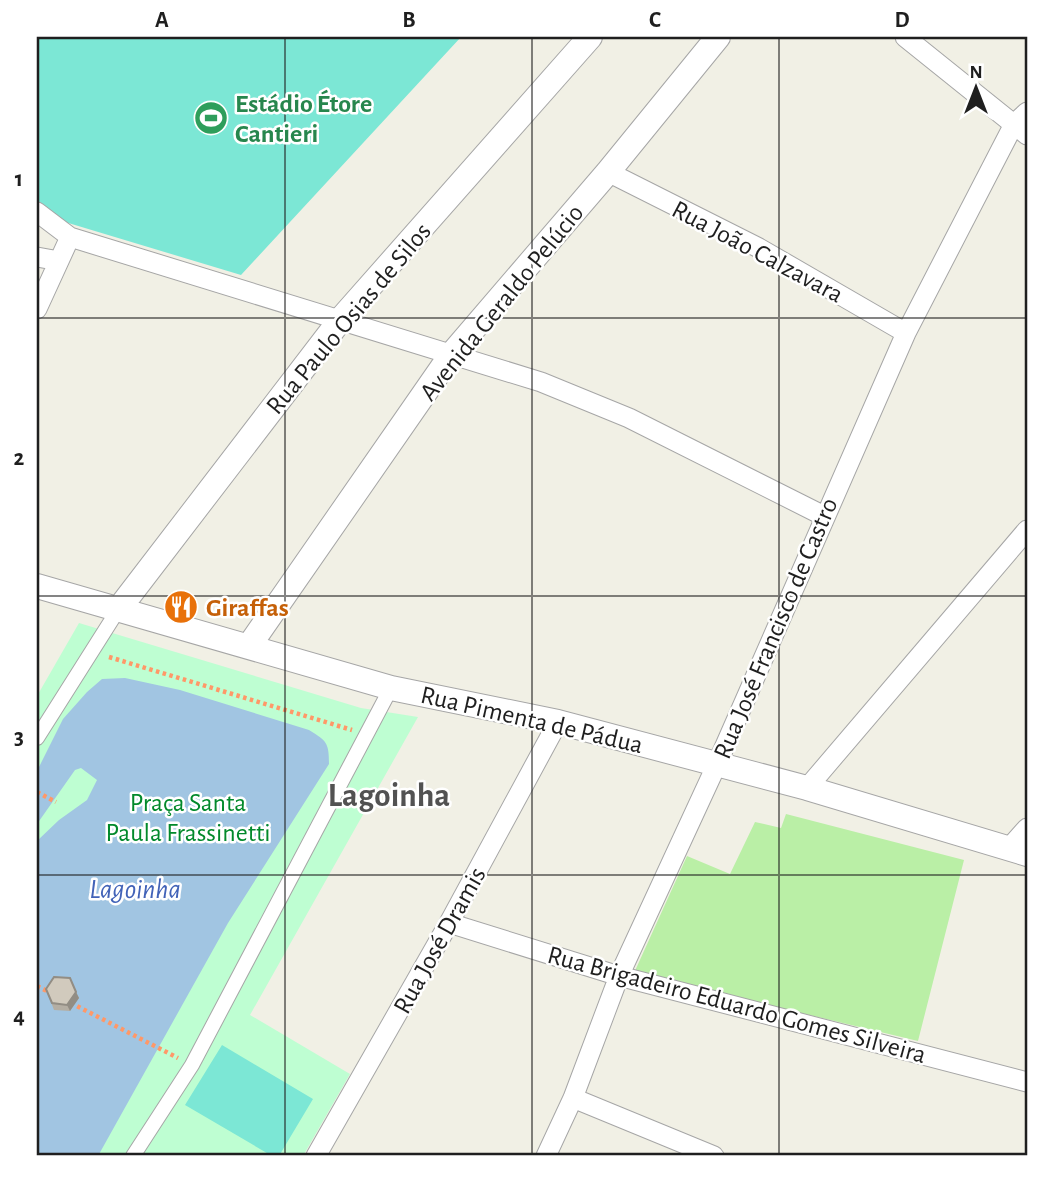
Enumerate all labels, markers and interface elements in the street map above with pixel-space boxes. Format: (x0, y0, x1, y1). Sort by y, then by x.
text: A (155, 9, 169, 32)
text: B (402, 9, 416, 32)
text: C (649, 9, 661, 32)
text: D (894, 9, 910, 32)
north arrow (942, 52, 1012, 122)
text: N (969, 63, 983, 82)
place label: Estádio Étore Cantieri (235, 89, 372, 147)
sports icon: Estádio Étore Cantieri (192, 99, 230, 137)
text: 1 (15, 168, 23, 191)
street label: Rua João Calzavara (668, 196, 847, 308)
street label: Avenida Geraldo Pelúcio (415, 200, 589, 406)
street label: Rua Paulo Osias de Silos (262, 218, 436, 419)
text: 2 (14, 447, 25, 470)
street label: Rua José Francisco de Castro (709, 494, 843, 763)
restaurant icon: Giraffas (162, 588, 200, 626)
place label: Giraffas (206, 595, 289, 621)
street label: Rua Pimenta de Pádua (418, 682, 645, 758)
text: 3 (14, 726, 24, 749)
district label: Lagoinha (328, 780, 450, 813)
park label: Praça Santa Paula Frassinetti (105, 790, 271, 846)
street label: Rua José Dramis (389, 863, 491, 1018)
water label: Lagoinha (89, 876, 181, 904)
street label: Rua Brigadeiro Eduardo Gomes Silveira (545, 942, 929, 1068)
text: 4 (13, 1005, 25, 1028)

